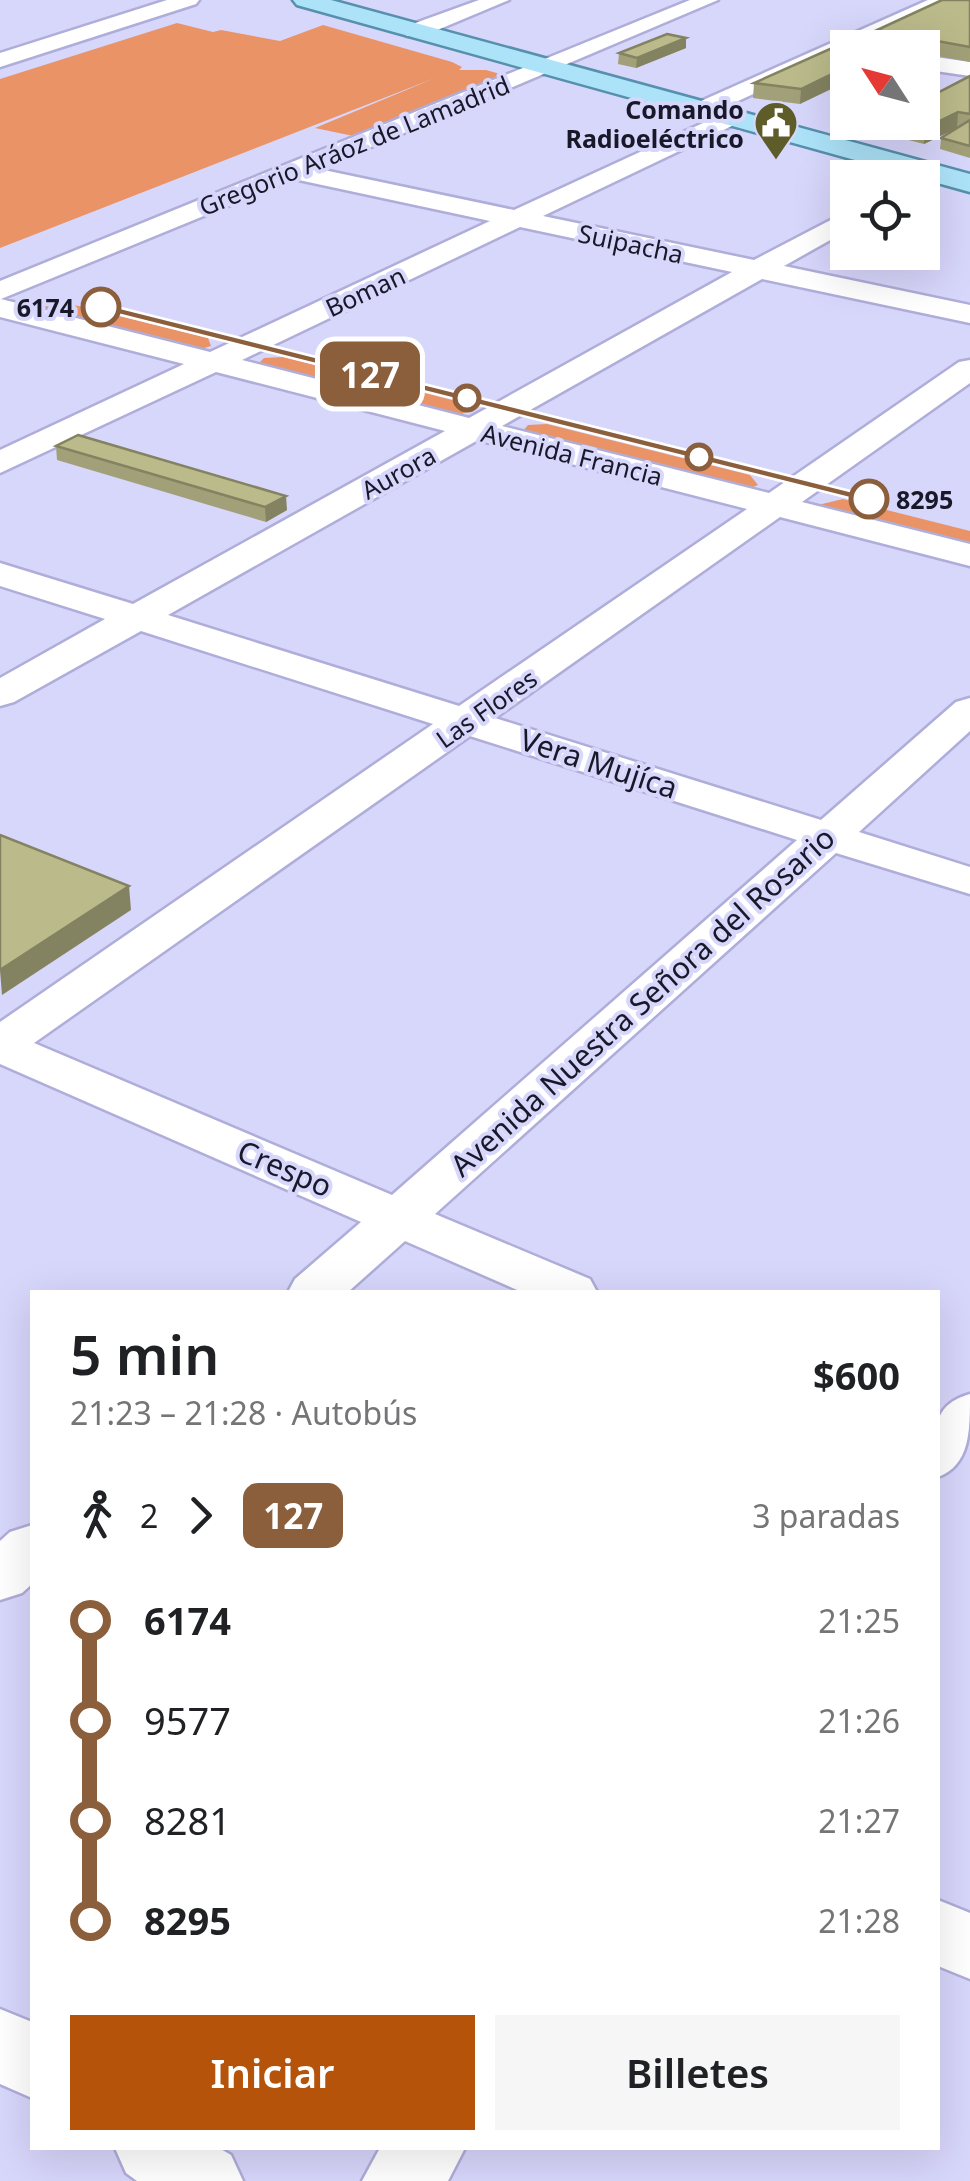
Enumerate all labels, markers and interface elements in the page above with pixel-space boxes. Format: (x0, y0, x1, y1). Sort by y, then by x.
north arrow (830, 30, 940, 140)
map controls (830, 30, 940, 270)
street label: Gregorio Aráoz de Lamadrid (194, 67, 514, 223)
place label: Comando Radioeléctrico (565, 92, 744, 155)
public building icon: Comando Radioeléctrico (753, 100, 799, 161)
button: locate (830, 160, 940, 270)
street label: Suipacha (575, 215, 687, 271)
street label: Boman (320, 258, 410, 324)
marker: 6174 (82, 288, 120, 326)
place label: 6174 (17, 290, 74, 324)
line badge: 127 (312, 342, 428, 406)
text: 127 (340, 351, 400, 398)
unlabelled marker (454, 385, 480, 411)
street label: Avenida Francia (478, 415, 666, 493)
street label: Aurora (355, 438, 441, 506)
unlabelled marker (686, 444, 712, 470)
marker: 8295 (850, 480, 888, 518)
place label: 8295 (896, 482, 953, 516)
street label: Las Flores (429, 661, 543, 755)
street label: Vera Mujíca (515, 718, 683, 808)
street label: Avenida Nuestra Señora del Rosario (441, 817, 843, 1185)
street label: Crespo (232, 1130, 338, 1206)
text: 5 min (70, 1316, 219, 1391)
text: $600 (813, 1349, 900, 1401)
text: 21:23 – 21:28 · Autobús (70, 1391, 417, 1434)
icon: walk (70, 1488, 125, 1543)
icon: forward (173, 1488, 228, 1543)
text: 127 (263, 1492, 323, 1539)
text: 2 (140, 1494, 158, 1537)
text: 3 paradas (752, 1494, 900, 1537)
text: 6174 (144, 1594, 231, 1646)
text: 21:25 (818, 1599, 900, 1642)
text: 9577 (144, 1694, 231, 1746)
text: 21:26 (818, 1699, 900, 1742)
text: 8281 (144, 1794, 231, 1846)
text: 21:27 (818, 1799, 900, 1842)
text: 8295 (144, 1894, 231, 1946)
text: 21:28 (818, 1899, 900, 1942)
button: Iniciar (70, 2015, 475, 2130)
button: Billetes (495, 2015, 900, 2130)

